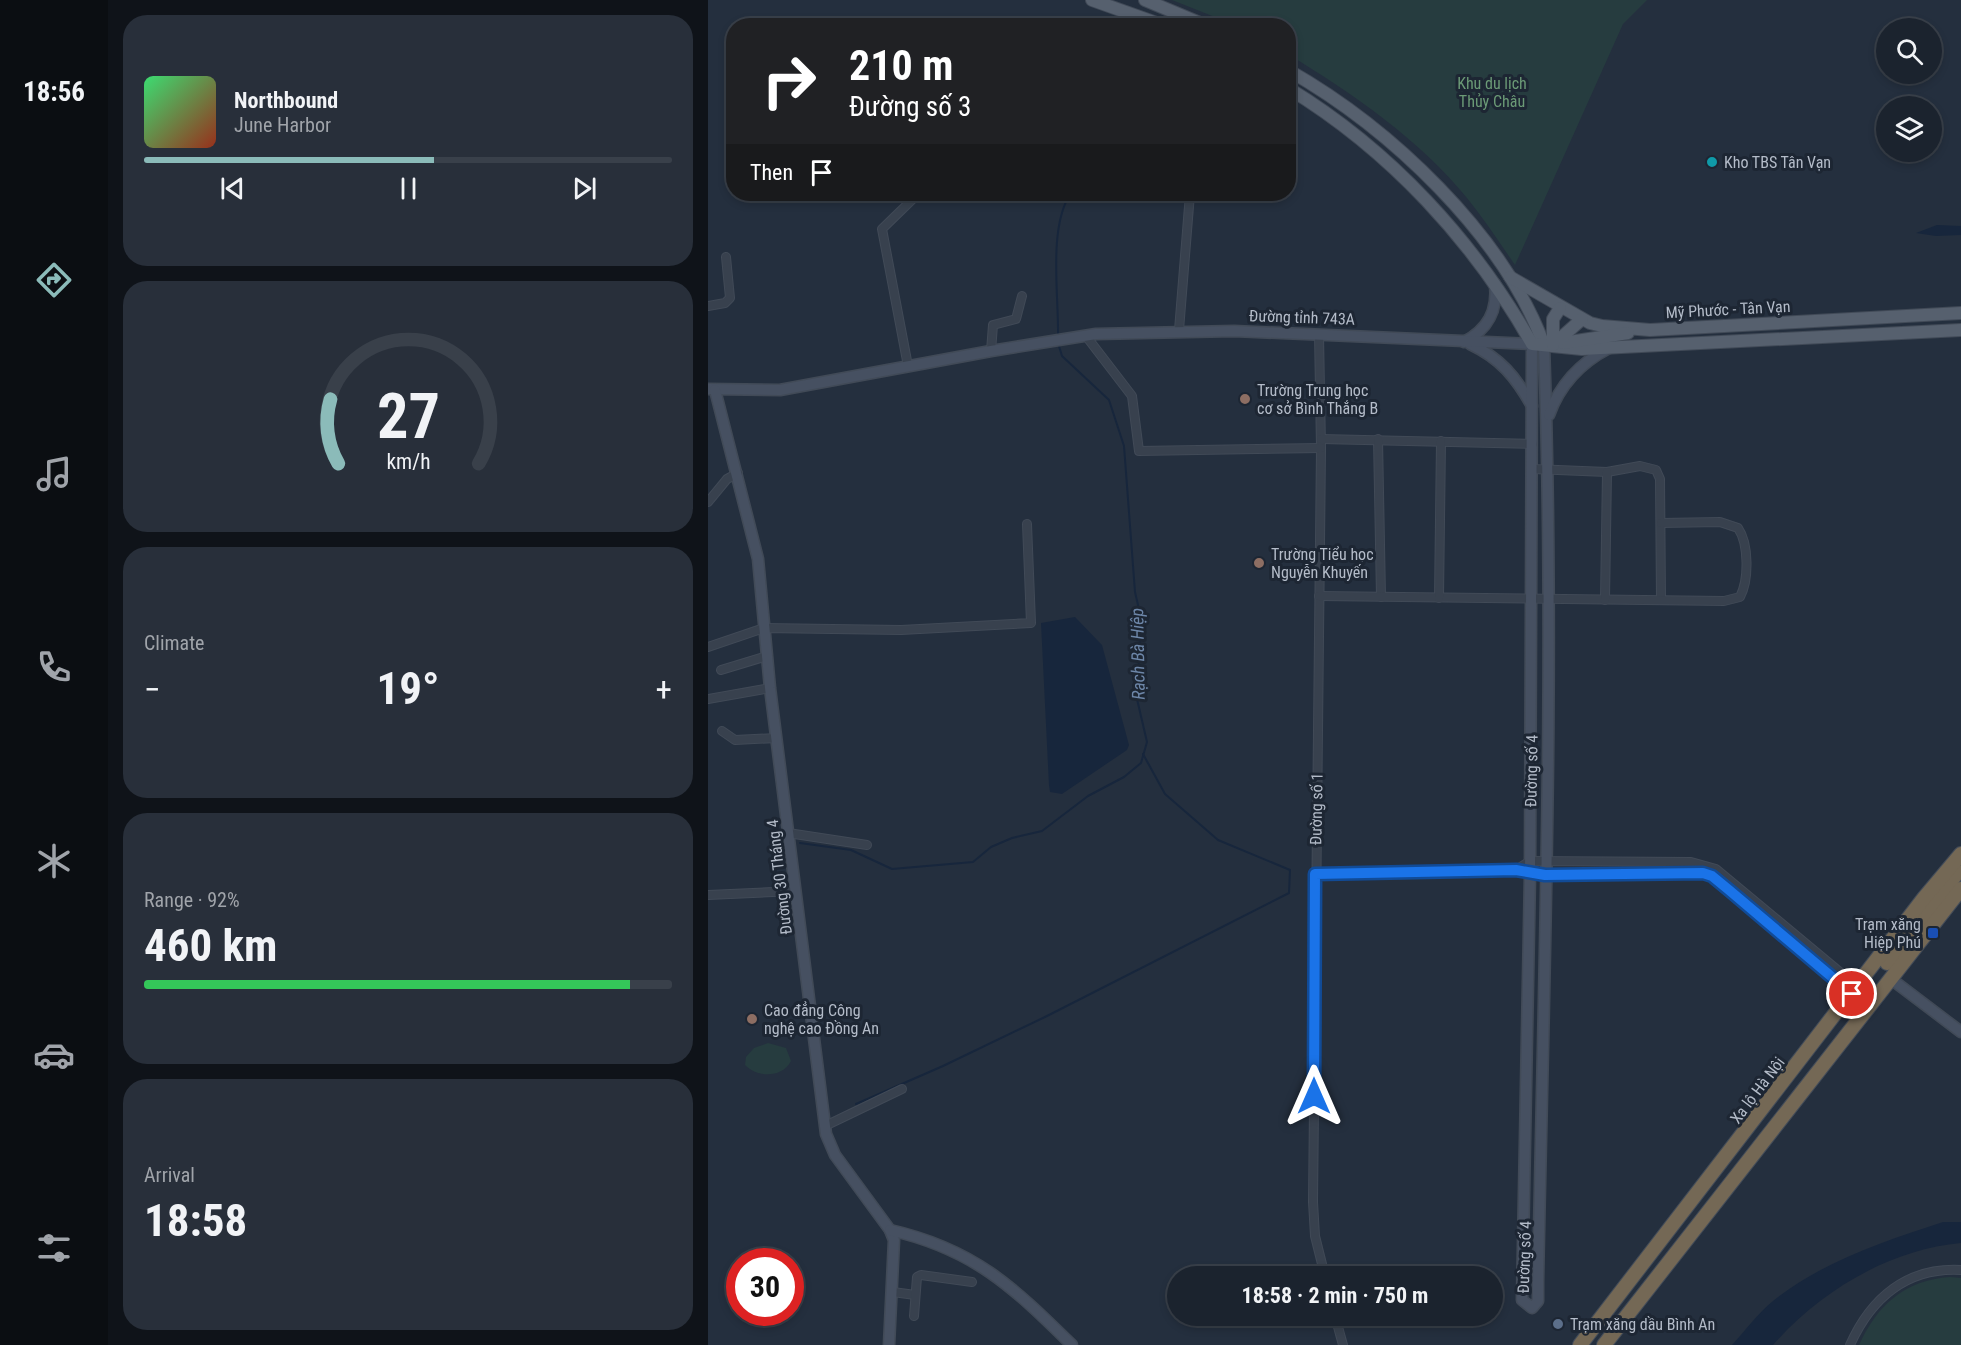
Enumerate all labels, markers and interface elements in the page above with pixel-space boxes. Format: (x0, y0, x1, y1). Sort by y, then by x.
map controls (1876, 18, 1942, 162)
button: search (1876, 18, 1942, 84)
text: 210 m (849, 41, 954, 90)
icon: right (750, 42, 828, 120)
park label: Khu du lịch Thủy Châu (1457, 74, 1527, 111)
text: 18:56 (23, 76, 85, 108)
text: Northbound (234, 88, 338, 113)
text: Đường số 3 (849, 91, 971, 123)
button: layers (1876, 96, 1942, 162)
text: June Harbor (234, 113, 331, 137)
place label: Kho TBS Tân Vạn (1724, 153, 1831, 172)
marker: Kho TBS Tân Vạn (1705, 155, 1719, 169)
icon: arrive (805, 156, 838, 189)
text: Then (750, 160, 793, 185)
icon: previous (216, 172, 249, 205)
icon: pause (392, 172, 425, 205)
icon: next (568, 172, 601, 205)
icon: directions (33, 259, 75, 301)
street label: Mỹ Phước - Tân Vạn (1665, 297, 1791, 322)
street label: Đường tỉnh 743A (1249, 306, 1355, 329)
text: 27 (376, 380, 440, 453)
place label: Trường Trung học cơ sở Bình Thắng B (1257, 381, 1378, 418)
marker: Trường Trung học cơ sở Bình Thắng B (1238, 392, 1252, 406)
text: km/h (386, 449, 430, 474)
icon: music (33, 453, 75, 495)
place label: Trường Tiểu học Nguyễn Khuyến (1271, 545, 1374, 582)
marker: Trường Tiểu học Nguyễn Khuyến (1252, 556, 1266, 570)
water label: Rạch Bà Hiệp (1126, 608, 1149, 700)
text: Climate (144, 631, 204, 655)
icon: phone (33, 646, 75, 688)
text: 19° (377, 662, 440, 715)
text: − (144, 670, 161, 709)
text: + (656, 670, 672, 709)
street label: Đường số 4 (1521, 735, 1542, 807)
street label: Đường số 1 (1306, 773, 1327, 845)
street label: Đường 30 Tháng 4 (763, 818, 796, 935)
icon: climate (33, 840, 75, 882)
text: Range · 92% (144, 888, 240, 912)
place label: Trạm xăng Hiệp Phú (1855, 915, 1921, 952)
text: 460 km (144, 919, 277, 972)
marker: Trạm xăng Hiệp Phú (1926, 926, 1940, 940)
pin (1826, 968, 1877, 1019)
icon: arrive (1835, 977, 1868, 1010)
place label: Cao đẳng Công nghệ cao Đồng An (764, 1001, 879, 1038)
marker: Cao đẳng Công nghệ cao Đồng An (745, 1012, 759, 1026)
icon: car (33, 1034, 75, 1076)
street label: Xa lộ Hà Nội (1726, 1053, 1789, 1127)
position arrow (1282, 1064, 1346, 1128)
text: Arrival (144, 1163, 195, 1187)
text: 18:58 (144, 1194, 247, 1247)
street label: Đường số 4 (1514, 1220, 1535, 1294)
icon: filters (33, 1227, 75, 1269)
speed limit sign: 30 (726, 1248, 804, 1326)
text: 18:58 · 2 min · 750 m (1242, 1283, 1428, 1308)
place label: Trạm xăng dầu Bình An (1570, 1315, 1715, 1334)
marker: Trạm xăng dầu Bình An (1551, 1317, 1565, 1331)

